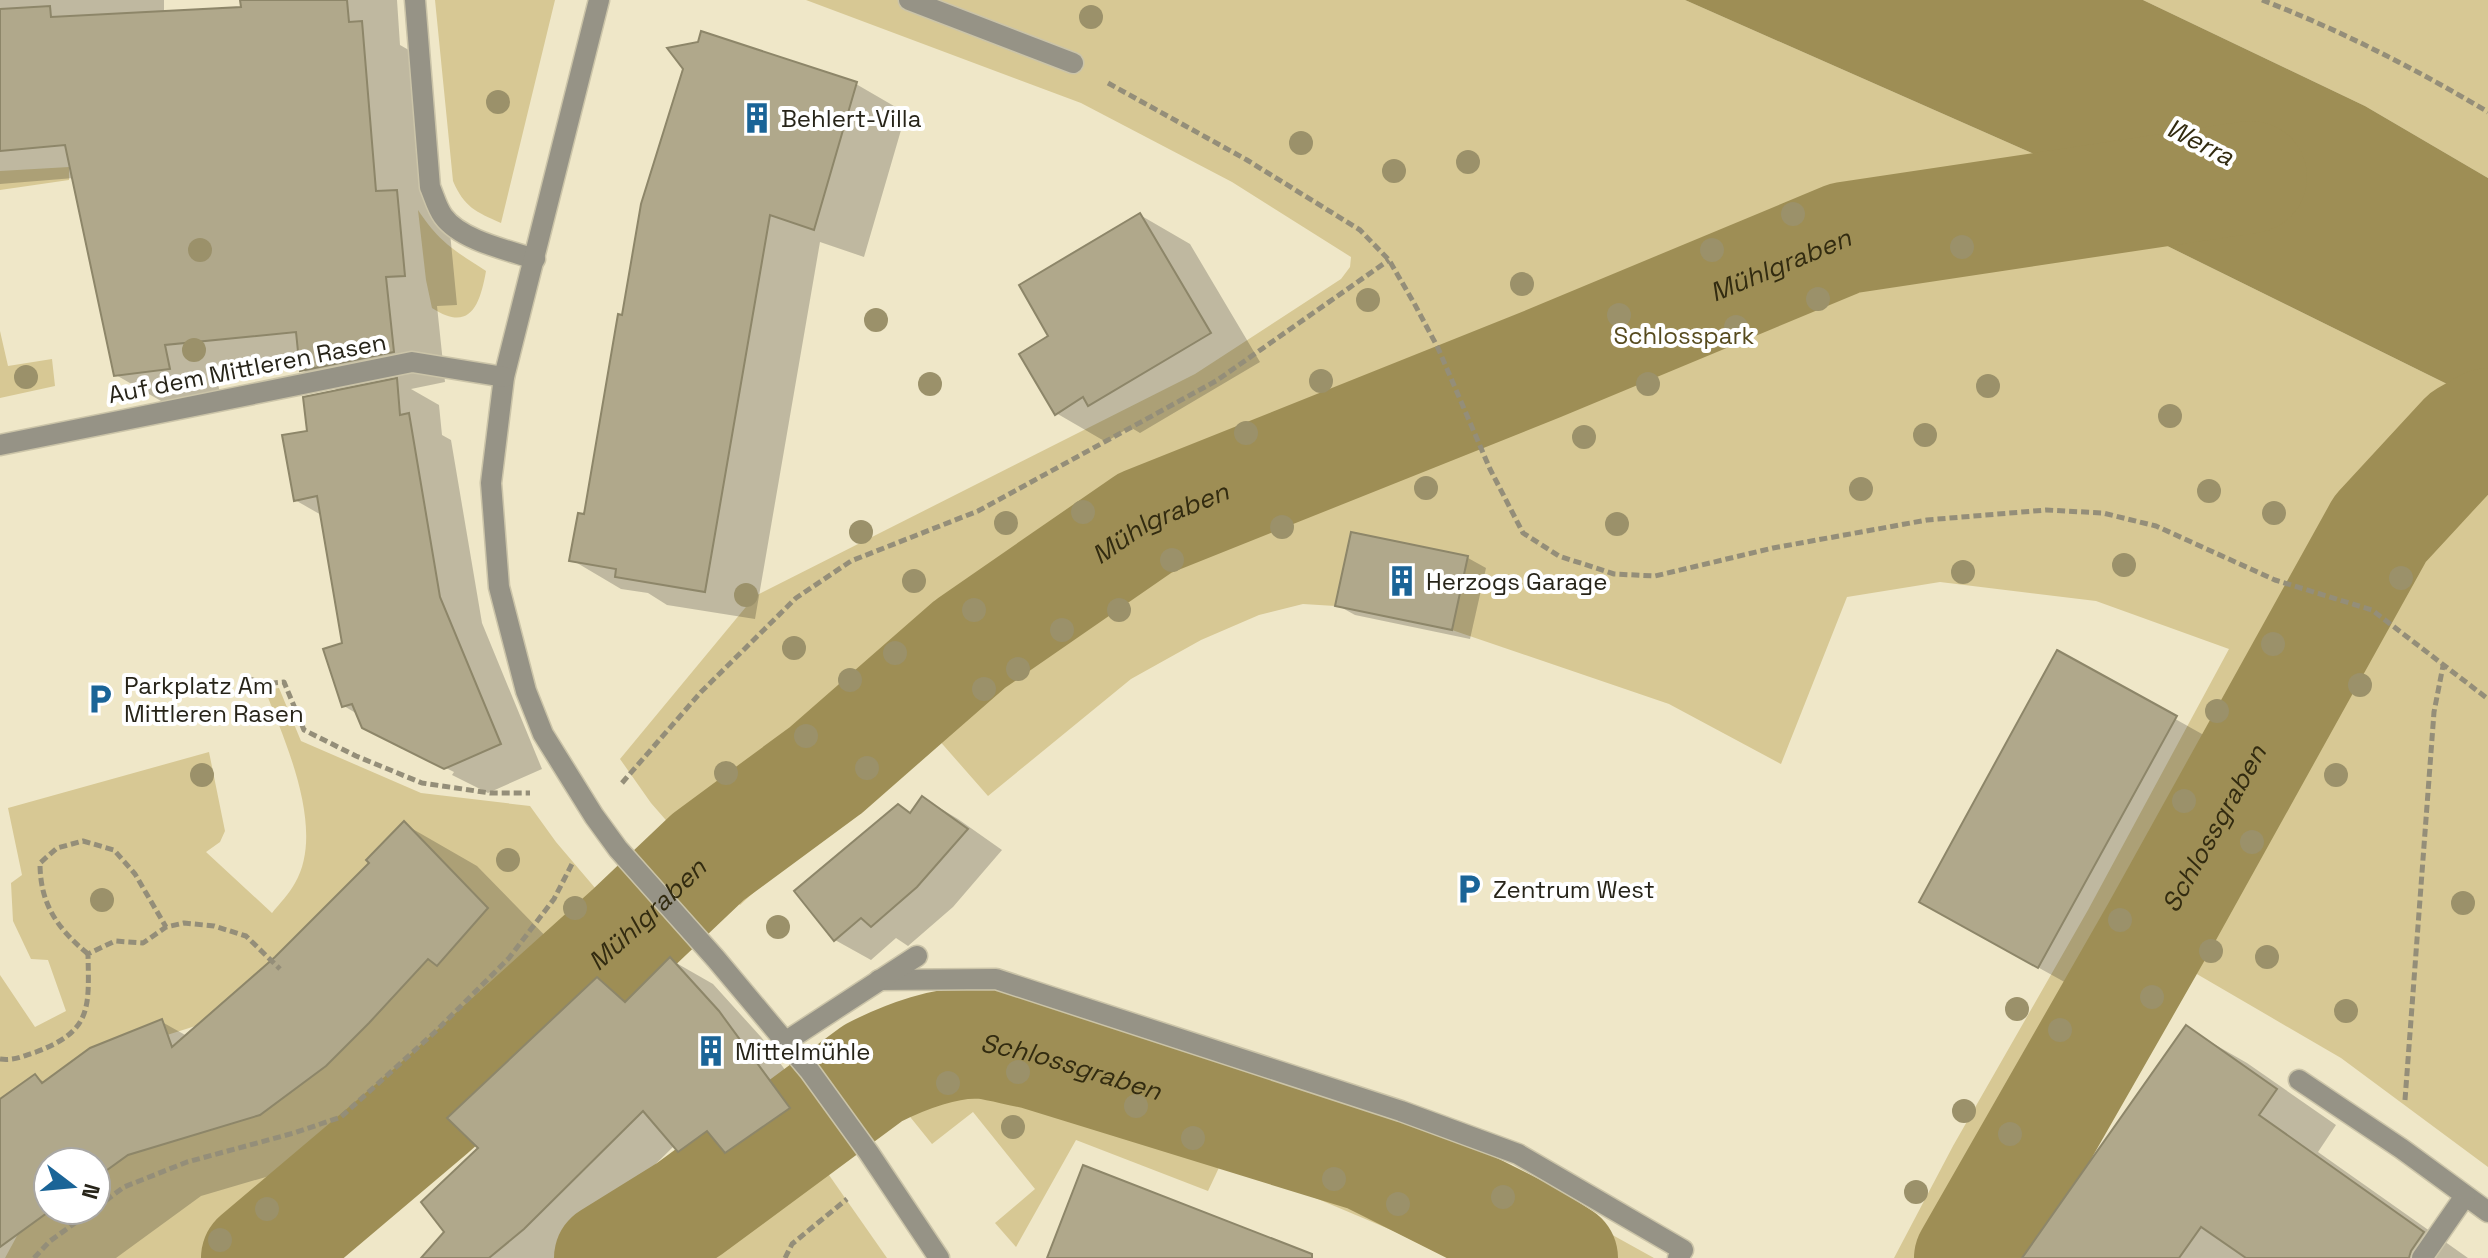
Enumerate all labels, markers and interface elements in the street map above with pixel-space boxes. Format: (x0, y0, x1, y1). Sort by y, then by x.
building icon: Behlert-Villa (740, 101, 774, 135)
place label: Behlert-Villa (781, 103, 922, 134)
water label: Werra (2160, 111, 2241, 174)
water label: Mühlgraben (1705, 220, 1857, 309)
park label: Schlosspark (1614, 320, 1755, 351)
street label: Auf dem Mittleren Rasen (105, 326, 389, 410)
water label: Mühlgraben (1085, 474, 1235, 572)
building icon: Herzogs Garage (1385, 564, 1419, 598)
place label: Herzogs Garage (1426, 566, 1607, 597)
place label: Parkplatz Am Mittleren Rasen (124, 670, 304, 729)
parking icon: Parkplatz Am Mittleren Rasen (83, 682, 117, 716)
water label: Schlossgraben (2154, 738, 2275, 918)
water label: Mühlgraben (581, 850, 714, 978)
parking icon: Zentrum West (1452, 872, 1486, 906)
place label: Zentrum West (1493, 874, 1655, 905)
water label: Schlossgraben (978, 1026, 1166, 1109)
building icon: Mittelmühle (694, 1034, 728, 1068)
place label: Mittelmühle (735, 1036, 870, 1067)
north arrow (32, 1146, 112, 1226)
text: N (76, 1181, 107, 1202)

